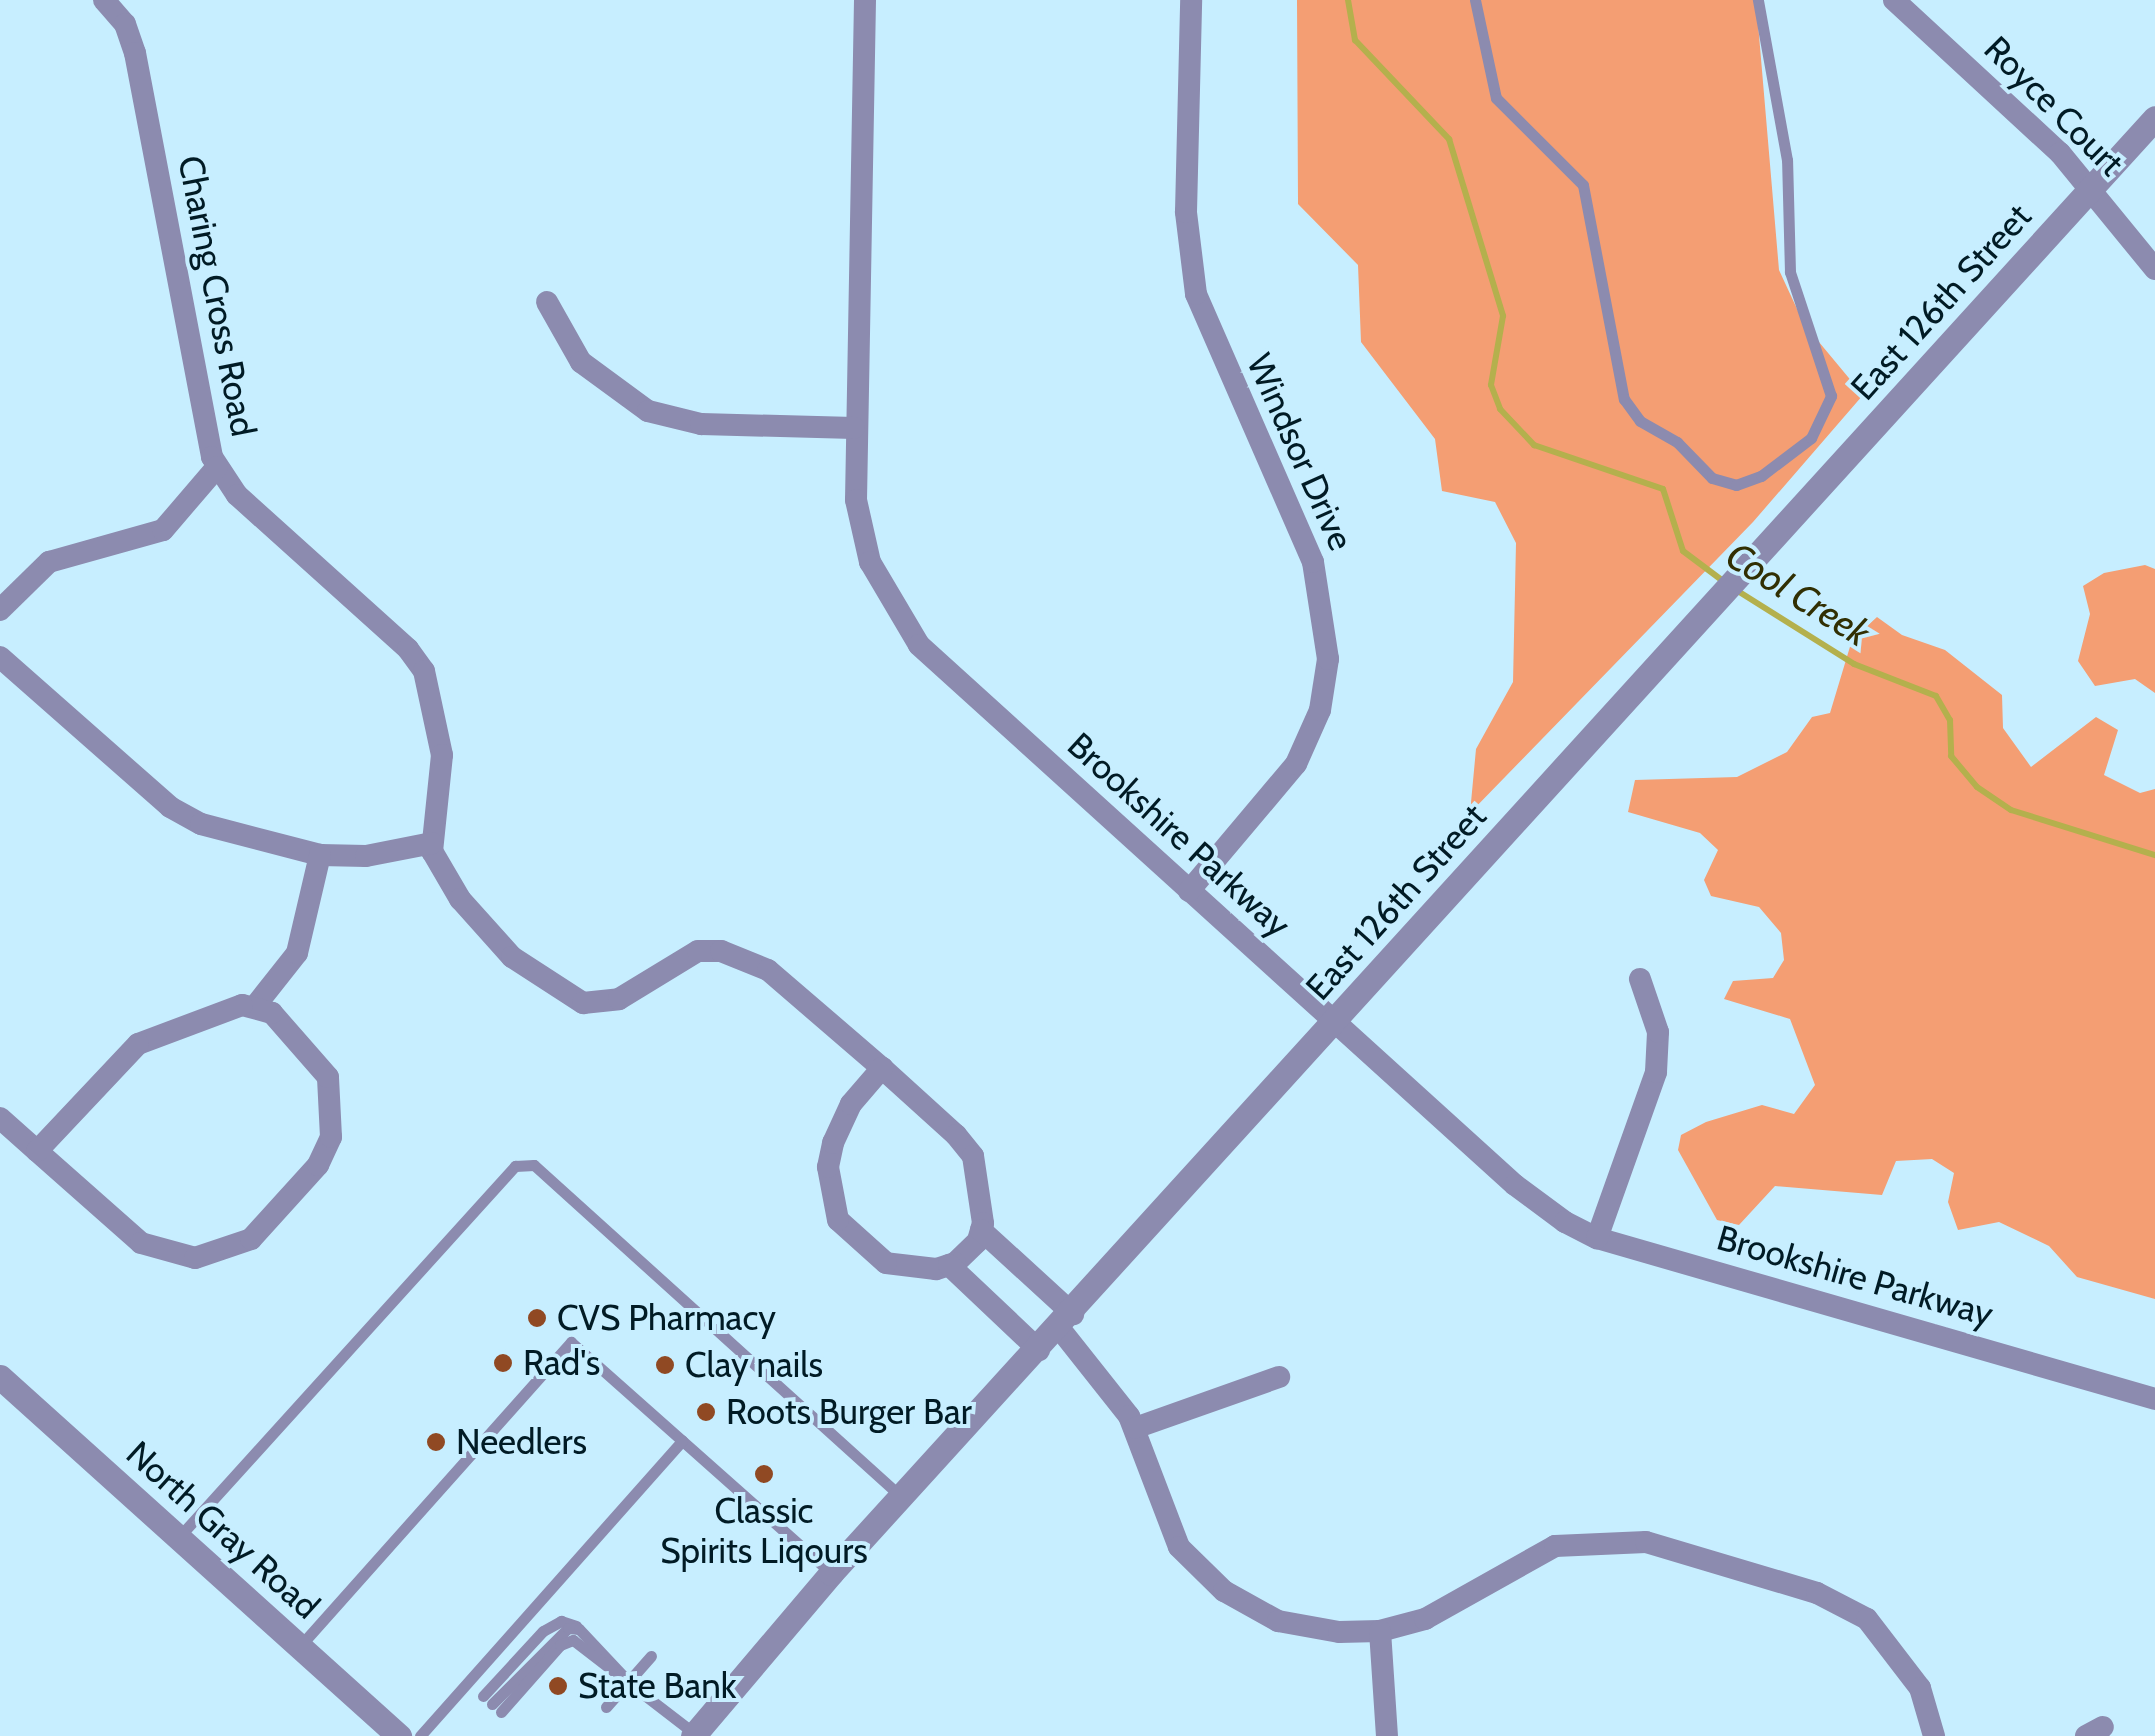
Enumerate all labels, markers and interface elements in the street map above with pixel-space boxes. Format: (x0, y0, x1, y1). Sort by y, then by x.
street label: Royce Court (1976, 28, 2132, 184)
street label: Charing Cross Road (169, 152, 265, 440)
street label: East 126th Street (1842, 196, 2040, 408)
street label: Windsor Drive (1238, 347, 1362, 557)
water label: Cool Creek (1718, 532, 1878, 656)
street label: Brookshire Parkway (1059, 724, 1299, 946)
street label: East 126th Street (1297, 796, 1495, 1008)
street label: Brookshire Parkway (1712, 1217, 1998, 1335)
place label: CVS Pharmacy (557, 1297, 776, 1339)
marker: CVS Pharmacy (526, 1307, 548, 1329)
place label: Rad's (523, 1342, 600, 1384)
place label: Clay nails (685, 1344, 823, 1386)
marker: Rad's (492, 1352, 514, 1374)
marker: Clay nails (654, 1354, 676, 1376)
place label: Roots Burger Bar (726, 1391, 972, 1433)
marker: Roots Burger Bar (695, 1401, 717, 1423)
place label: Needlers (456, 1421, 587, 1463)
marker: Needlers (425, 1431, 447, 1453)
street label: North Gray Road (118, 1432, 328, 1628)
marker: Classic Spirits Liqours (753, 1463, 775, 1485)
place label: Classic Spirits Liqours (660, 1490, 868, 1572)
place label: State Bank (578, 1665, 737, 1707)
marker: State Bank (547, 1675, 569, 1697)

